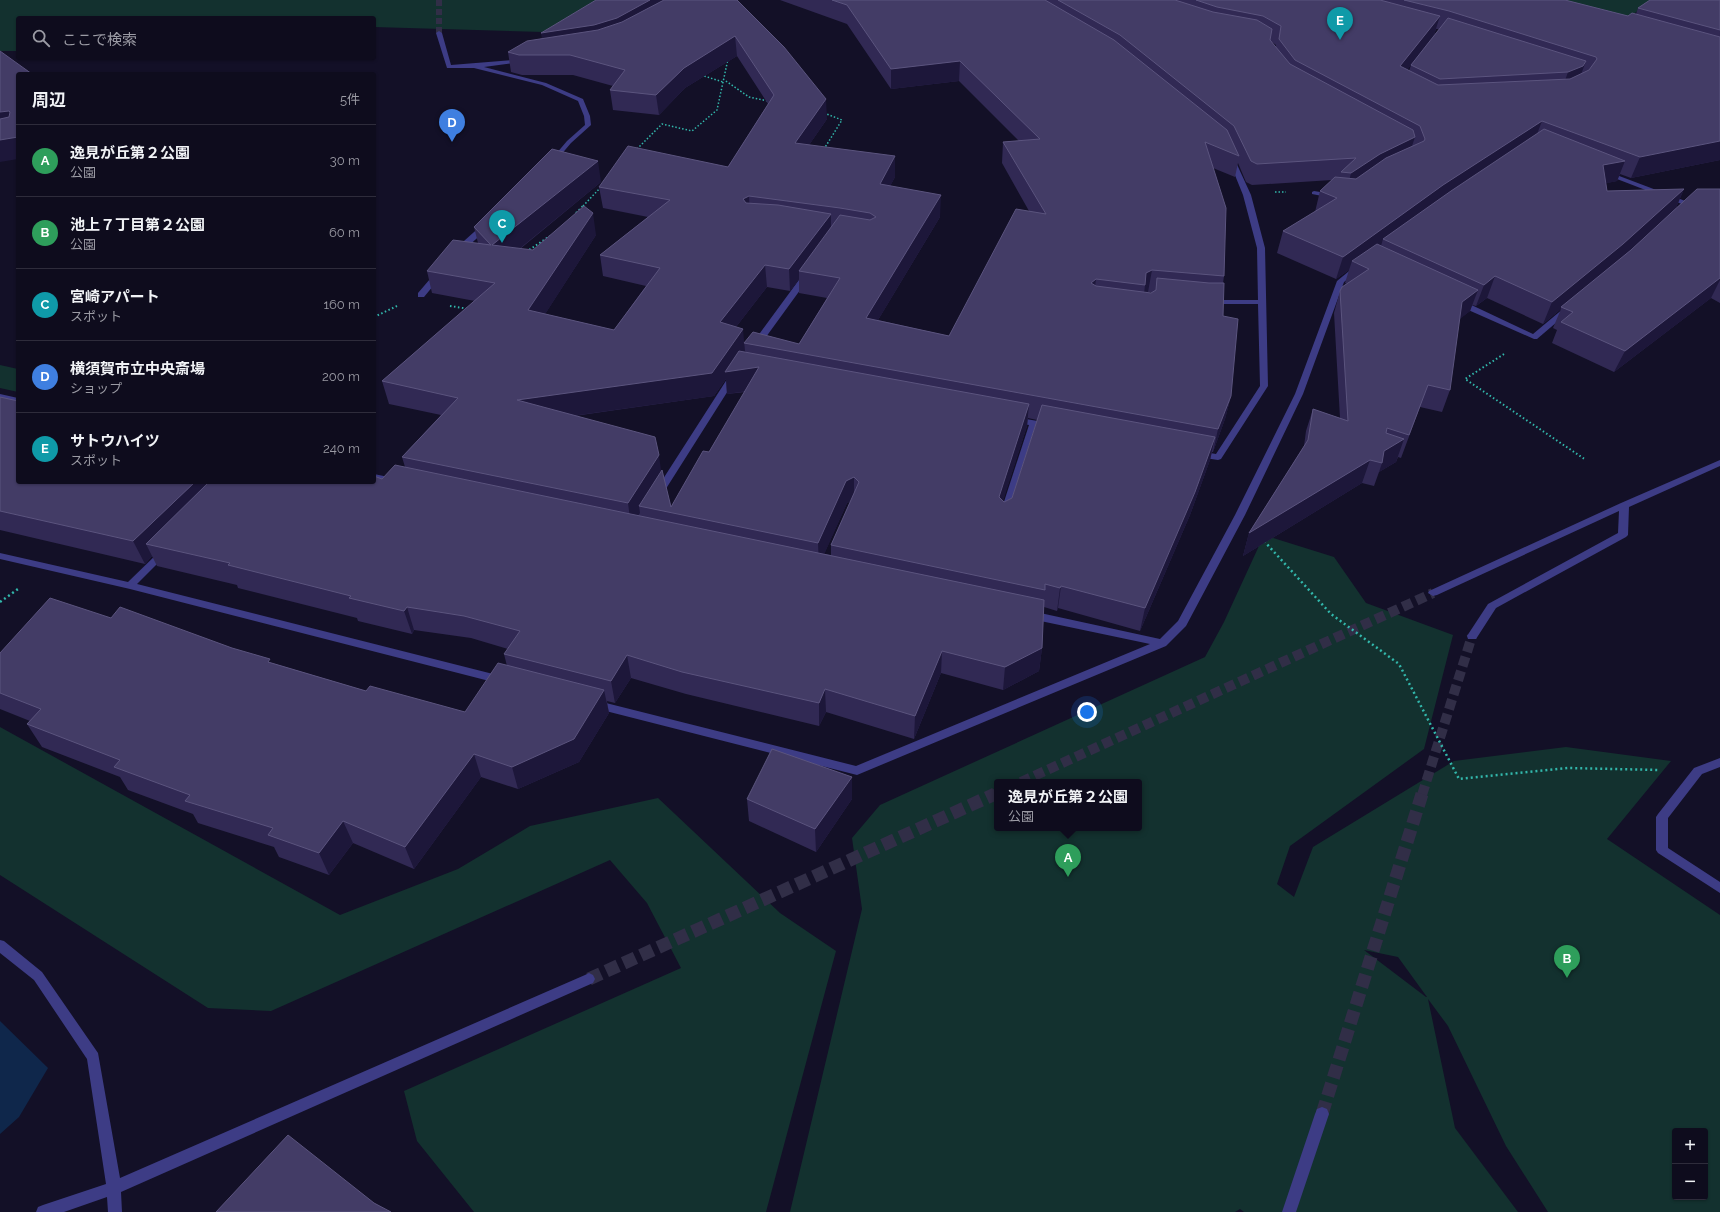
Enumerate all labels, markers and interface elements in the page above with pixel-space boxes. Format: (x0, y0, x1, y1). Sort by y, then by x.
pin: E (1327, 7, 1353, 40)
search box (16, 16, 376, 60)
icon: search (30, 27, 52, 49)
text: ここで検索 (62, 31, 137, 49)
text: 周辺 (32, 90, 66, 110)
text: 5件 (340, 92, 360, 107)
pin: D (439, 109, 465, 142)
text: 逸見が丘第２公園 (70, 144, 190, 162)
text: A (41, 153, 49, 168)
text: 30 m (330, 153, 360, 168)
text: 公園 (70, 165, 96, 180)
pin: C (489, 210, 515, 243)
text: 池上７丁目第２公園 (70, 216, 205, 234)
text: B (41, 225, 49, 240)
text: 60 m (329, 225, 360, 240)
text: 公園 (70, 237, 96, 252)
text: 宮崎アパート (70, 288, 160, 306)
text: C (41, 297, 49, 312)
text: 160 m (323, 297, 360, 312)
text: スポット (70, 309, 122, 324)
text: 横須賀市立中央斎場 (70, 360, 205, 378)
text: D (40, 369, 50, 384)
text: 200 m (322, 369, 360, 384)
text: ショップ (70, 381, 122, 396)
text: サトウハイツ (70, 432, 160, 450)
text: E (41, 441, 49, 456)
text: 240 m (323, 441, 360, 456)
text: スポット (70, 453, 122, 468)
your location (1077, 702, 1097, 722)
popup (994, 779, 1142, 831)
text: 逸見が丘第２公園 (1008, 788, 1128, 806)
text: 公園 (1008, 809, 1034, 824)
pin: A (1055, 844, 1081, 877)
pin: B (1554, 945, 1580, 978)
map controls (1672, 1128, 1708, 1200)
button: + (1672, 1128, 1708, 1164)
button: − (1672, 1164, 1708, 1200)

